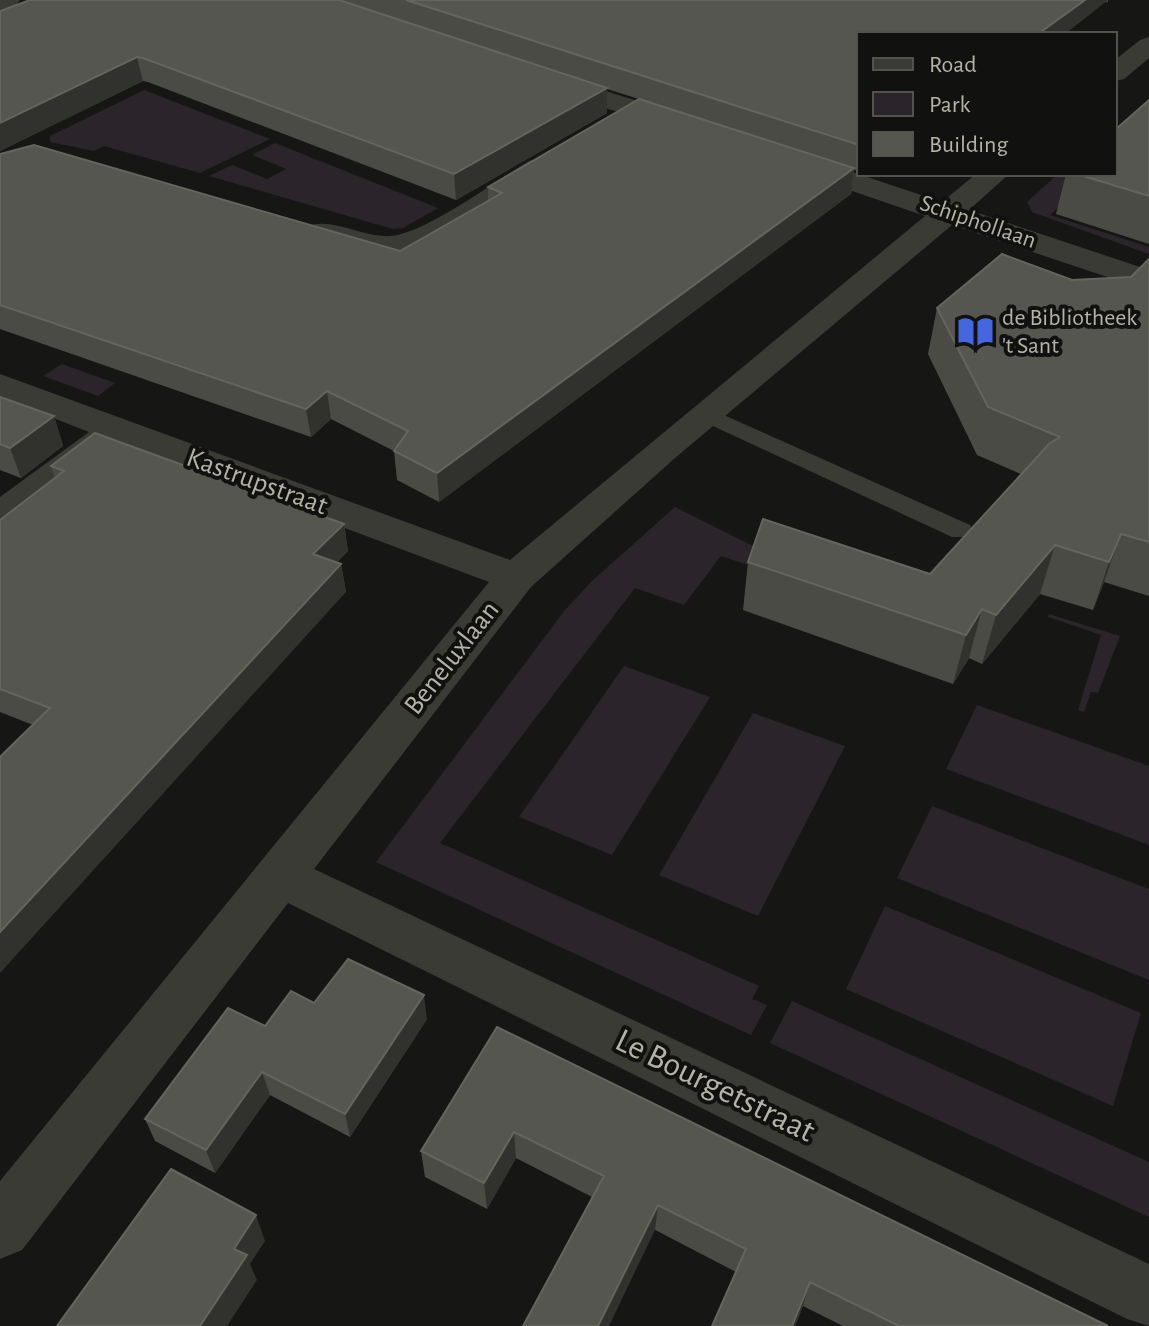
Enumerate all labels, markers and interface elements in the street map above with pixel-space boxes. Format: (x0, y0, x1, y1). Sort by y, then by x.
legend (857, 32, 1117, 176)
text: Road (929, 53, 977, 77)
text: Park (929, 93, 970, 117)
text: Building (929, 133, 1008, 157)
street label: Schiphollaan (917, 191, 1039, 253)
place label: de Bibliotheek 't Sant (1002, 306, 1137, 358)
library icon: de Bibliotheek 't Sant (957, 313, 995, 351)
street label: Kastrupstraat (183, 444, 331, 520)
street label: Beneluxlaan (399, 596, 505, 720)
street label: Le Bourgetstraat (610, 1023, 820, 1149)

